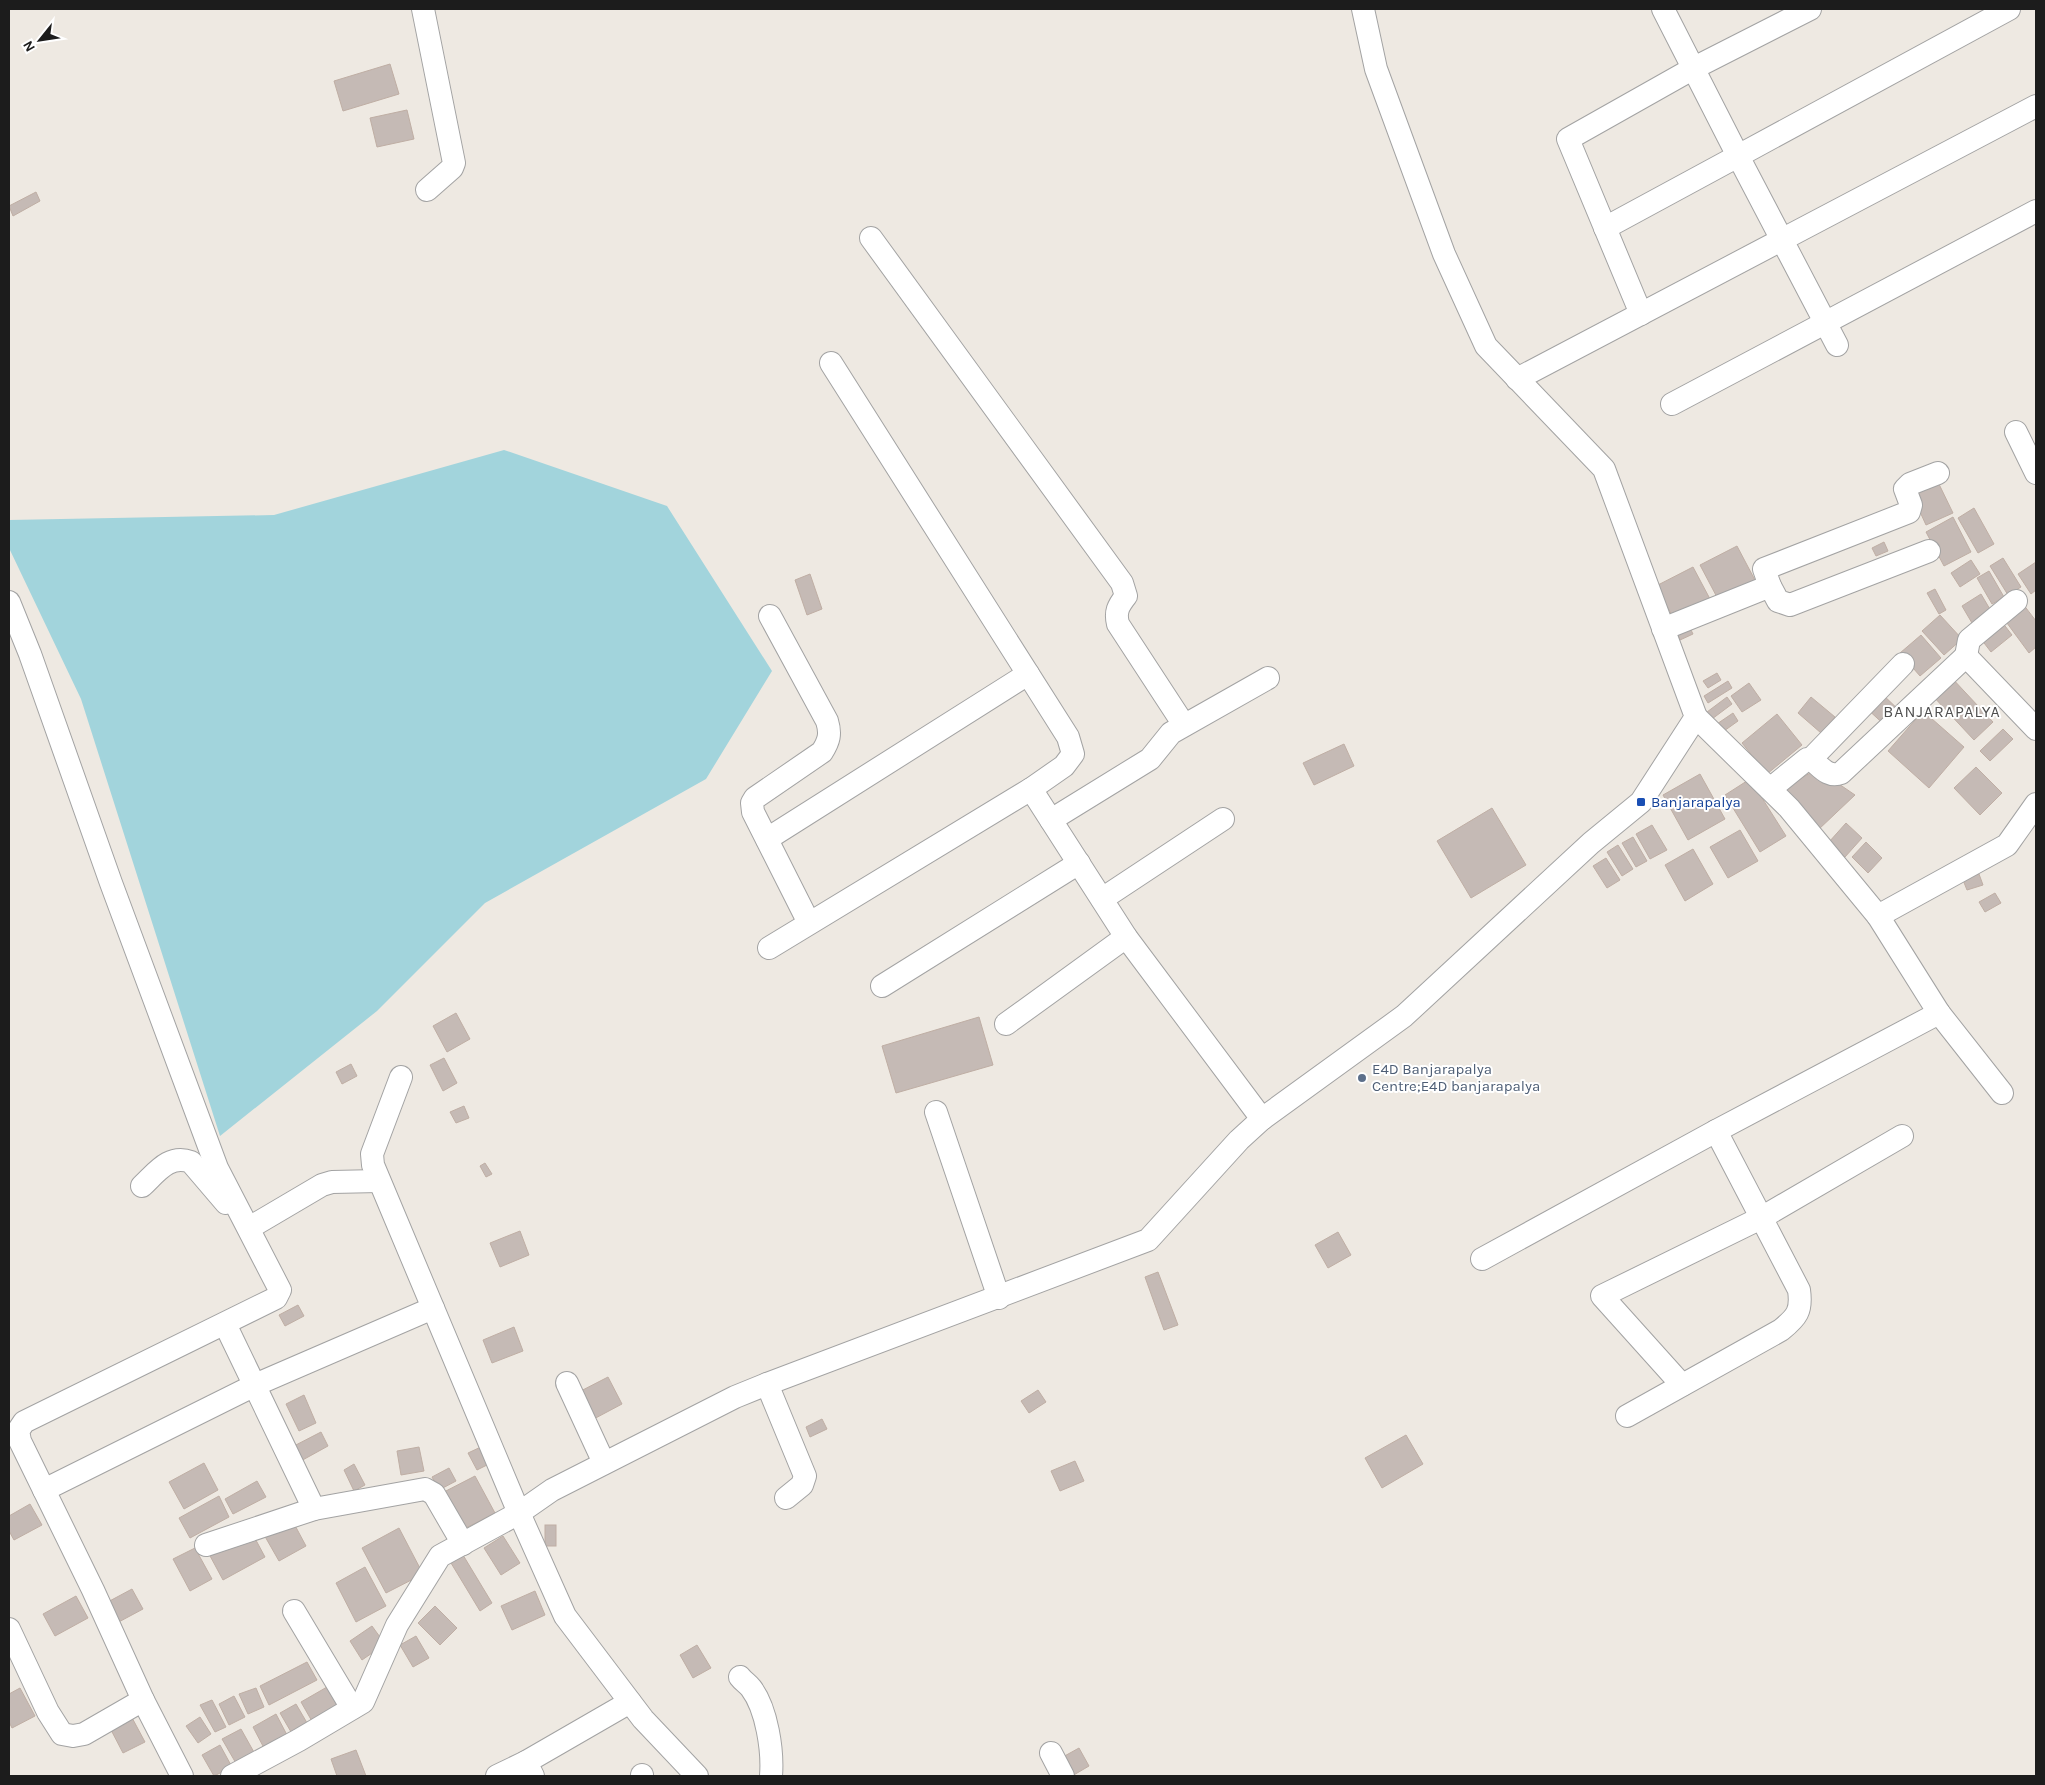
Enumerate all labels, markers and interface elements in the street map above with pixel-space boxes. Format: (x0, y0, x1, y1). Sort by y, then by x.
north arrow (15, 15, 65, 65)
text: N (19, 38, 39, 55)
district label: BANJARAPALYA (1883, 702, 2001, 721)
place label: Banjarapalya (1651, 793, 1741, 811)
marker: Banjarapalya (1635, 796, 1647, 808)
place label: E4D Banjarapalya Centre;E4D banjarapalya (1372, 1060, 1540, 1095)
marker: E4D Banjarapalya Centre;E4D banjarapalya (1356, 1072, 1368, 1084)

